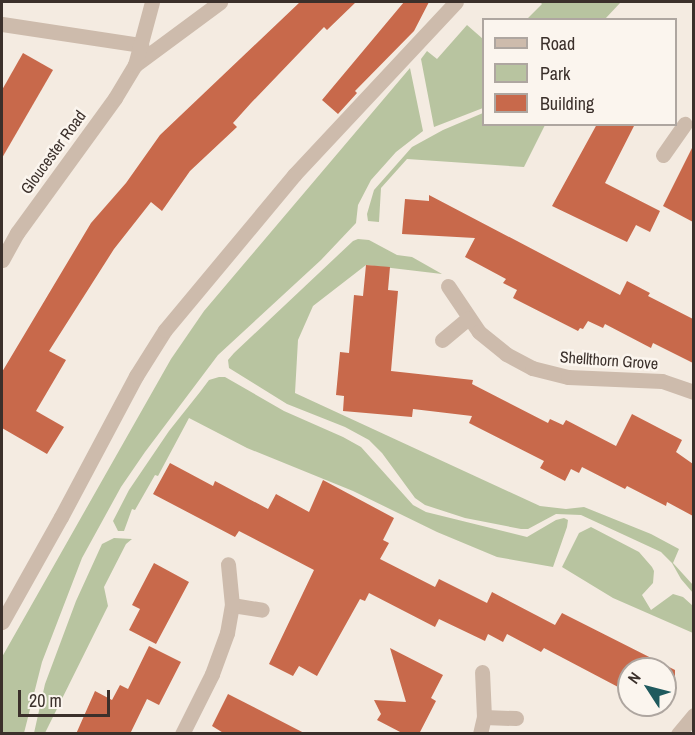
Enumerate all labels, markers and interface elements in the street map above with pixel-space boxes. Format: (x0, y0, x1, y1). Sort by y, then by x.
legend (482, 18, 677, 126)
text: Road (540, 31, 575, 56)
text: Park (540, 61, 570, 86)
text: Building (540, 91, 594, 116)
street label: Gloucester Road (16, 107, 90, 197)
street label: Shellthorn Grove (559, 347, 659, 373)
north arrow (617, 657, 677, 717)
text: N (622, 667, 646, 688)
scale bar (21, 678, 112, 716)
text: 20 m (29, 688, 62, 713)

